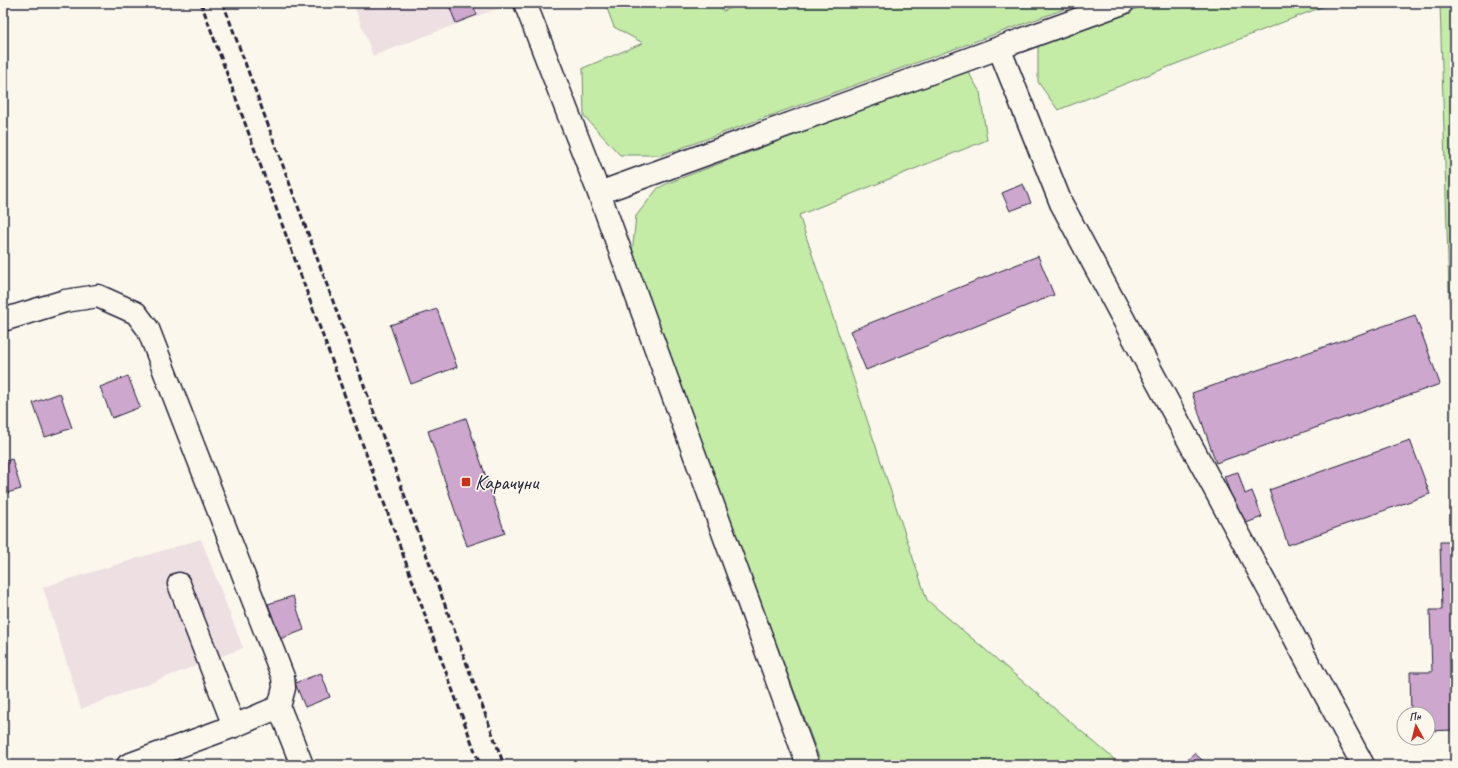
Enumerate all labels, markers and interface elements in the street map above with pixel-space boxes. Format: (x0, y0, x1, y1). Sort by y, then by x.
place label: Карачуни (475, 470, 540, 495)
marker: Карачуни (460, 476, 472, 488)
north arrow (1396, 706, 1436, 746)
text: Пн (1408, 708, 1422, 724)

